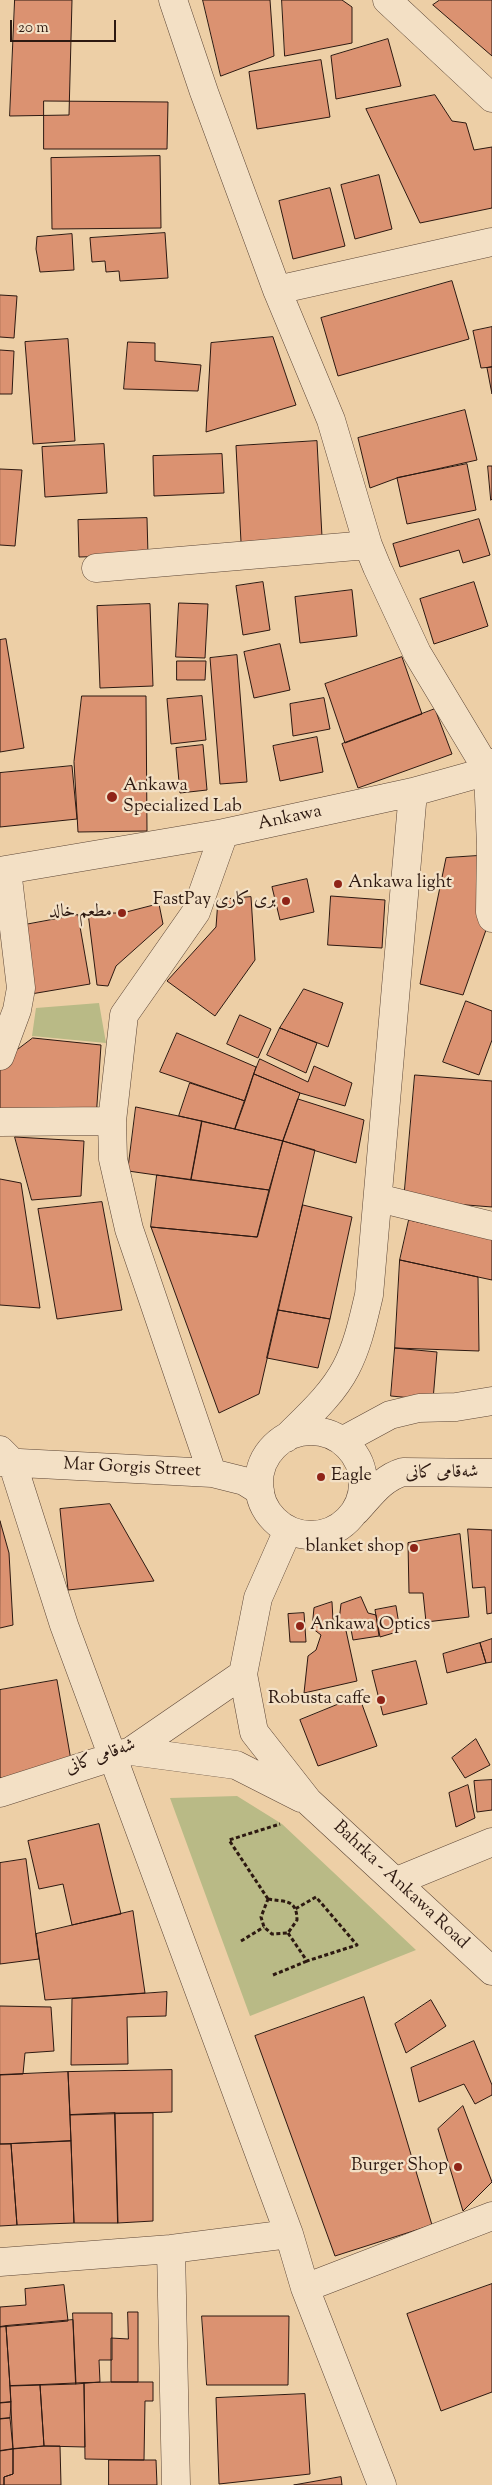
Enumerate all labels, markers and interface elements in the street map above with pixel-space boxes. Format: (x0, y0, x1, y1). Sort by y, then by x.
scale bar (12, 10, 119, 42)
text: 20 m (18, 18, 49, 39)
place label: Ankawa Specialized Lab (123, 776, 242, 819)
marker: Ankawa Specialized Lab (105, 790, 119, 804)
street label: Ankawa (256, 802, 324, 836)
place label: Ankawa light (348, 873, 452, 895)
marker: Ankawa light (332, 878, 344, 890)
place label: FastPay بری كاری (153, 890, 276, 912)
marker: FastPay بری كاری (280, 895, 292, 907)
place label: مطعم خالد (49, 902, 112, 924)
marker: مطعم خالد (116, 907, 128, 919)
street label: Mar Gorgis Street (63, 1455, 201, 1483)
street label: شەقامی کانی (405, 1463, 479, 1485)
place label: Eagle (331, 1466, 372, 1488)
marker: Eagle (315, 1471, 327, 1483)
place label: blanket shop (305, 1537, 404, 1559)
marker: blanket shop (408, 1542, 420, 1554)
place label: Ankawa Optics (310, 1615, 430, 1637)
marker: Ankawa Optics (294, 1620, 306, 1632)
place label: Robusta caffe (268, 1689, 371, 1711)
marker: Robusta caffe (375, 1694, 387, 1706)
street label: شەقامی کانی (63, 1735, 139, 1781)
street label: Bahrka - Ankawa Road (328, 1817, 472, 1955)
place label: Burger Shop (351, 2156, 448, 2178)
marker: Burger Shop (452, 2161, 464, 2173)

